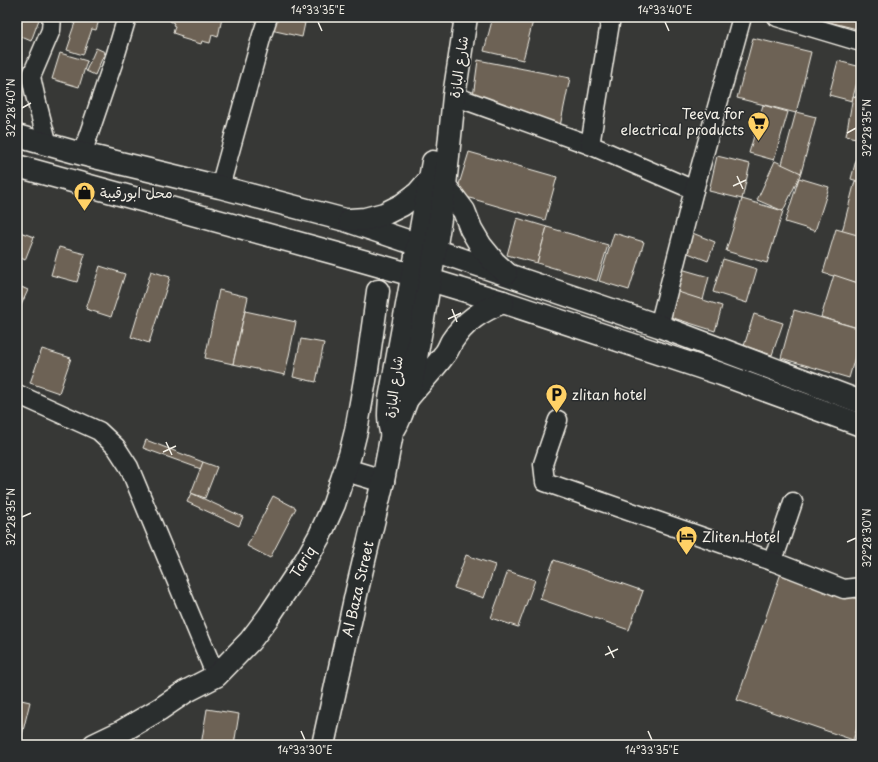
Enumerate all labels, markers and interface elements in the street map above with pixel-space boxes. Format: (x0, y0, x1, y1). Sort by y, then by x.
text: 14°33'35"E (291, 2, 345, 17)
text: 14°33'40"E (638, 2, 692, 17)
street label: شارع البازة (444, 34, 473, 99)
text: 32°28'40"N (3, 78, 18, 137)
text: 32°28'35"N (859, 99, 874, 157)
place label: Teeva for electrical products (620, 103, 744, 140)
supermarket icon: Teeva for electrical products (746, 109, 772, 142)
shop icon: محل ابورقيبة (72, 180, 98, 213)
place label: محل ابورقيبة (100, 182, 173, 203)
street label: شارع البازة (379, 355, 408, 419)
parking icon: zlitan hotel (544, 382, 570, 415)
place label: zlitan hotel (572, 384, 646, 405)
text: 32°28'35"N (3, 488, 18, 546)
text: 32°28'30"N (859, 508, 874, 568)
hotel icon: Zliten Hotel (673, 524, 699, 557)
place label: Zliten Hotel (702, 526, 780, 547)
street label: Al Baza Street (336, 539, 379, 639)
street label: Tariq (285, 542, 321, 582)
text: 14°33'30"E (278, 742, 332, 757)
text: 14°33'35"E (625, 742, 679, 757)

